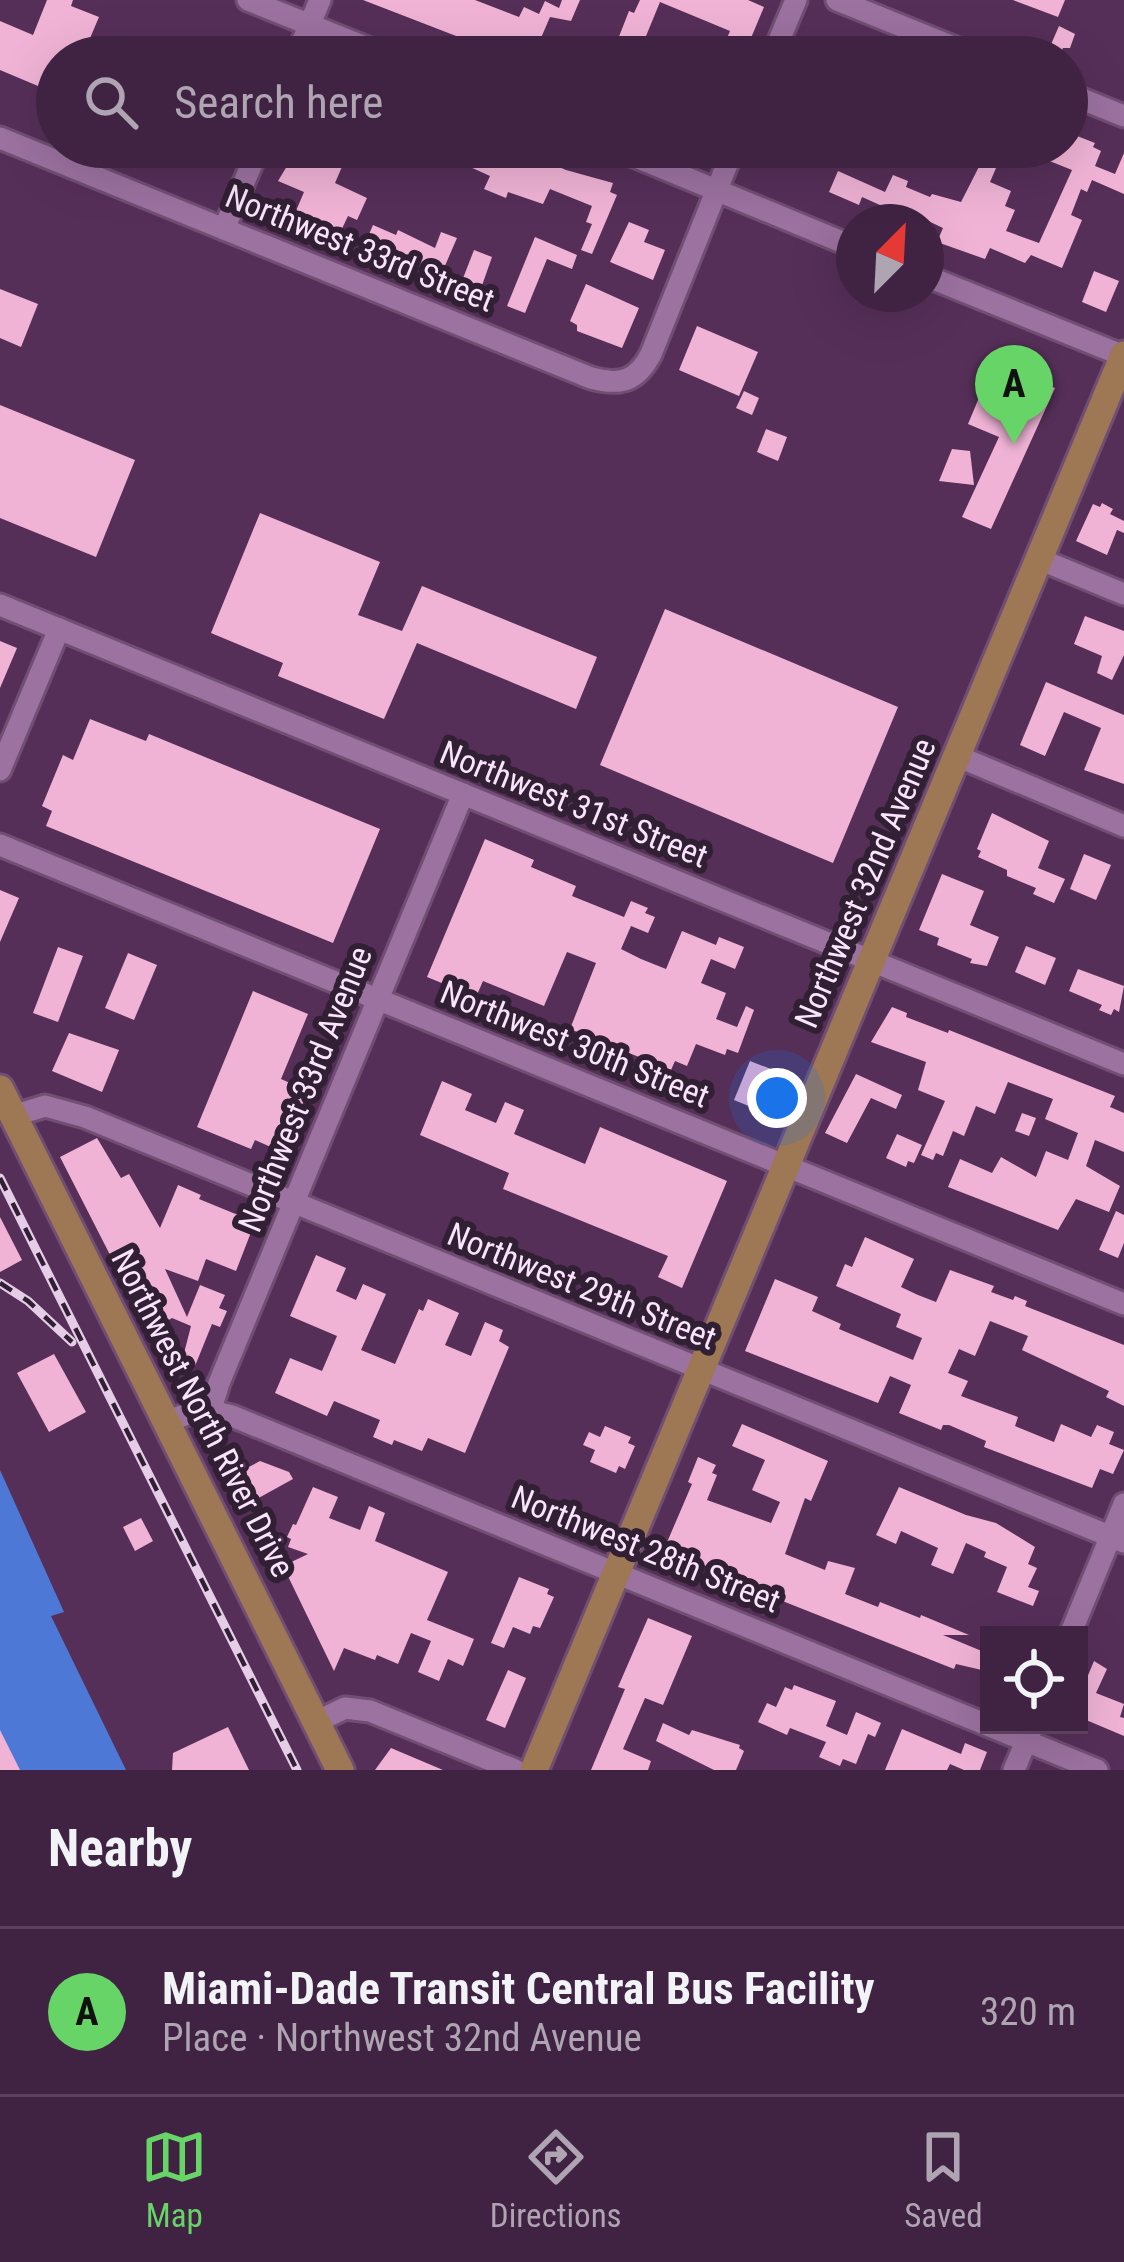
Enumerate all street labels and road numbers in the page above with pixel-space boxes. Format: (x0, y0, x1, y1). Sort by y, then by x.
street label: Northwest 33rd Street (220, 176, 500, 320)
street label: Northwest 31st Street (434, 733, 714, 875)
street label: Northwest 32nd Avenue (786, 733, 944, 1033)
street label: Northwest 33rd Avenue (230, 941, 380, 1237)
street label: Northwest 30th Street (435, 972, 715, 1116)
street label: Northwest 29th Street (442, 1214, 722, 1358)
street label: Northwest North River Drive (103, 1243, 303, 1583)
street label: Northwest 28th Street (506, 1477, 786, 1621)

